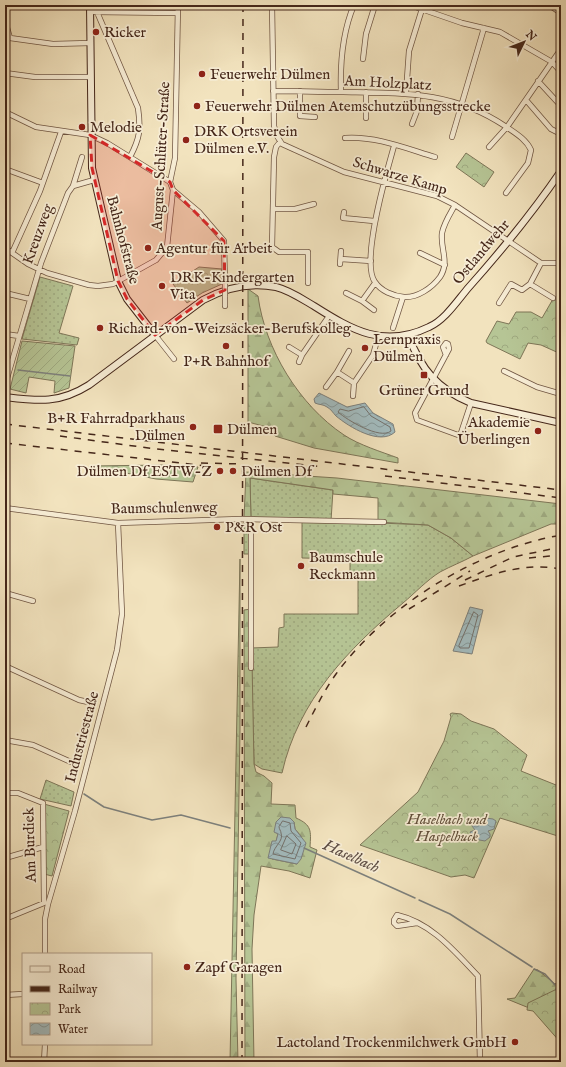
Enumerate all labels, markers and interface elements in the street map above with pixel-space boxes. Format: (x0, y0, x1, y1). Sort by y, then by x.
north arrow (504, 22, 544, 62)
place label: Ricker (104, 23, 147, 42)
marker: Ricker (91, 27, 101, 37)
text: N (522, 27, 539, 44)
place label: Feuerwehr Dülmen (210, 65, 330, 84)
marker: Feuerwehr Dülmen (197, 69, 207, 79)
street label: Am Holzplatz (343, 71, 432, 95)
street label: August-Schlüter-Straße (148, 81, 174, 232)
place label: Feuerwehr Dülmen Atemschutzübungsstrecke (205, 97, 491, 116)
marker: Feuerwehr Dülmen Atemschutzübungsstrecke (192, 101, 202, 111)
place label: Melodie (90, 118, 142, 137)
marker: Melodie (77, 122, 87, 132)
place label: DRK Ortsverein Dülmen e.V. (194, 122, 298, 158)
marker: DRK Ortsverein Dülmen e.V. (181, 135, 191, 145)
street label: Schwarze Kamp (350, 153, 450, 199)
street label: Bahnhofstraße (102, 194, 144, 286)
street label: Kreuzweg (18, 200, 58, 267)
street label: Ostlandwehr (448, 215, 514, 289)
place label: Agentur für Arbeit (155, 239, 272, 258)
marker: Agentur für Arbeit (143, 243, 153, 253)
place label: DRK-Kindergarten Vita (169, 268, 294, 304)
marker: DRK-Kindergarten Vita (157, 281, 167, 291)
place label: Richard-von-Weizsäcker-Berufskolleg (108, 319, 352, 338)
marker: Richard-von-Weizsäcker-Berufskolleg (95, 323, 105, 333)
place label: Lernpraxis Dülmen (373, 330, 441, 366)
marker: P+R Bahnhof (221, 341, 231, 351)
marker: Lernpraxis Dülmen (360, 343, 370, 353)
place label: P+R Bahnhof (183, 352, 271, 371)
marker: Grüner Grund (419, 370, 429, 380)
place label: Grüner Grund (379, 381, 470, 400)
place label: B+R Fahrradparkhaus Dülmen (47, 409, 185, 445)
place label: Akademie Überlingen (457, 413, 530, 449)
place label: Dülmen (227, 420, 277, 439)
marker: B+R Fahrradparkhaus Dülmen (188, 422, 198, 432)
marker: Dülmen (212, 423, 224, 435)
marker: Akademie Überlingen (533, 426, 543, 436)
place label: Dülmen Df ESTW-Z (77, 462, 212, 481)
place label: Dülmen Df (241, 462, 315, 481)
marker: Dülmen Df ESTW-Z (215, 466, 225, 476)
marker: Dülmen Df (228, 466, 238, 476)
street label: Baumschulenweg (110, 498, 218, 518)
place label: P&R Ost (225, 518, 282, 537)
marker: P&R Ost (212, 522, 222, 532)
place label: Baumschule Reckmann (309, 548, 383, 584)
marker: Baumschule Reckmann (296, 561, 306, 571)
street label: Industriestraße (61, 689, 103, 785)
street label: Am Burdiek (19, 806, 41, 884)
park label: Haselbach und Haspelhuck (406, 810, 488, 846)
water label: Haselbach (319, 835, 382, 878)
legend (22, 953, 152, 1045)
place label: Zapf Garagen (195, 958, 282, 977)
text: Road (58, 962, 86, 977)
marker: Zapf Garagen (182, 962, 192, 972)
text: Railway (58, 982, 97, 997)
text: Park (58, 1002, 81, 1017)
text: Water (58, 1022, 89, 1037)
place label: Lactoland Trockenmilchwerk GmbH (276, 1033, 507, 1052)
marker: Lactoland Trockenmilchwerk GmbH (510, 1037, 520, 1047)

